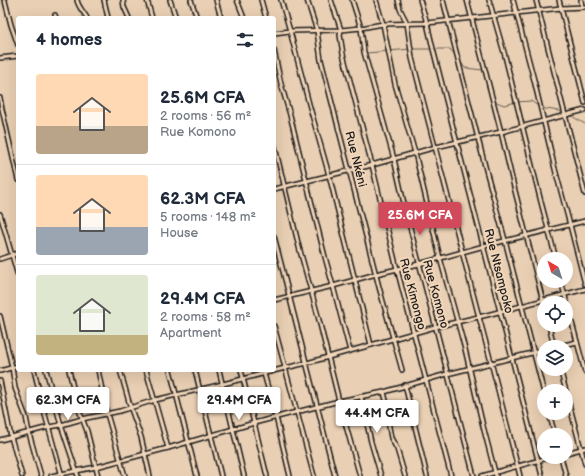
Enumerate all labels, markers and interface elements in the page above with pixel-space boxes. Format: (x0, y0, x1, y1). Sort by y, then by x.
icon: filters (234, 29, 256, 51)
text: 4 homes (36, 30, 102, 50)
text: 25.6M CFA (160, 88, 245, 108)
icon: home (68, 90, 116, 138)
text: 2 rooms · 56 m² (160, 108, 251, 124)
text: Rue Komono (160, 124, 236, 140)
street label: Rue Nkéni (341, 130, 370, 189)
text: 62.3M CFA (160, 189, 245, 209)
icon: home (68, 191, 116, 239)
pin: 25.6M CFA (374, 202, 466, 236)
text: 25.6M CFA (388, 207, 452, 223)
text: 5 rooms · 148 m² (160, 209, 256, 225)
text: House (160, 225, 198, 241)
street label: Rue Ntsampoko (481, 227, 516, 315)
north arrow (537, 252, 573, 288)
map controls (537, 252, 573, 464)
street label: Rue Kimongo (396, 257, 429, 332)
street label: Rue Komono (419, 258, 452, 330)
text: 29.4M CFA (160, 289, 245, 309)
icon: home (68, 291, 116, 339)
button: locate (537, 296, 573, 332)
text: 2 rooms · 58 m² (160, 309, 251, 325)
text: Apartment (160, 325, 221, 341)
button: layers (537, 340, 573, 376)
button: + (537, 384, 573, 420)
pin: 62.3M CFA (22, 387, 114, 421)
pin: 29.4M CFA (193, 387, 285, 421)
text: 62.3M CFA (35, 392, 101, 408)
text: 29.4M CFA (207, 392, 271, 408)
pin: 44.4M CFA (331, 400, 423, 434)
text: 44.4M CFA (345, 405, 409, 421)
button: − (537, 428, 573, 464)

